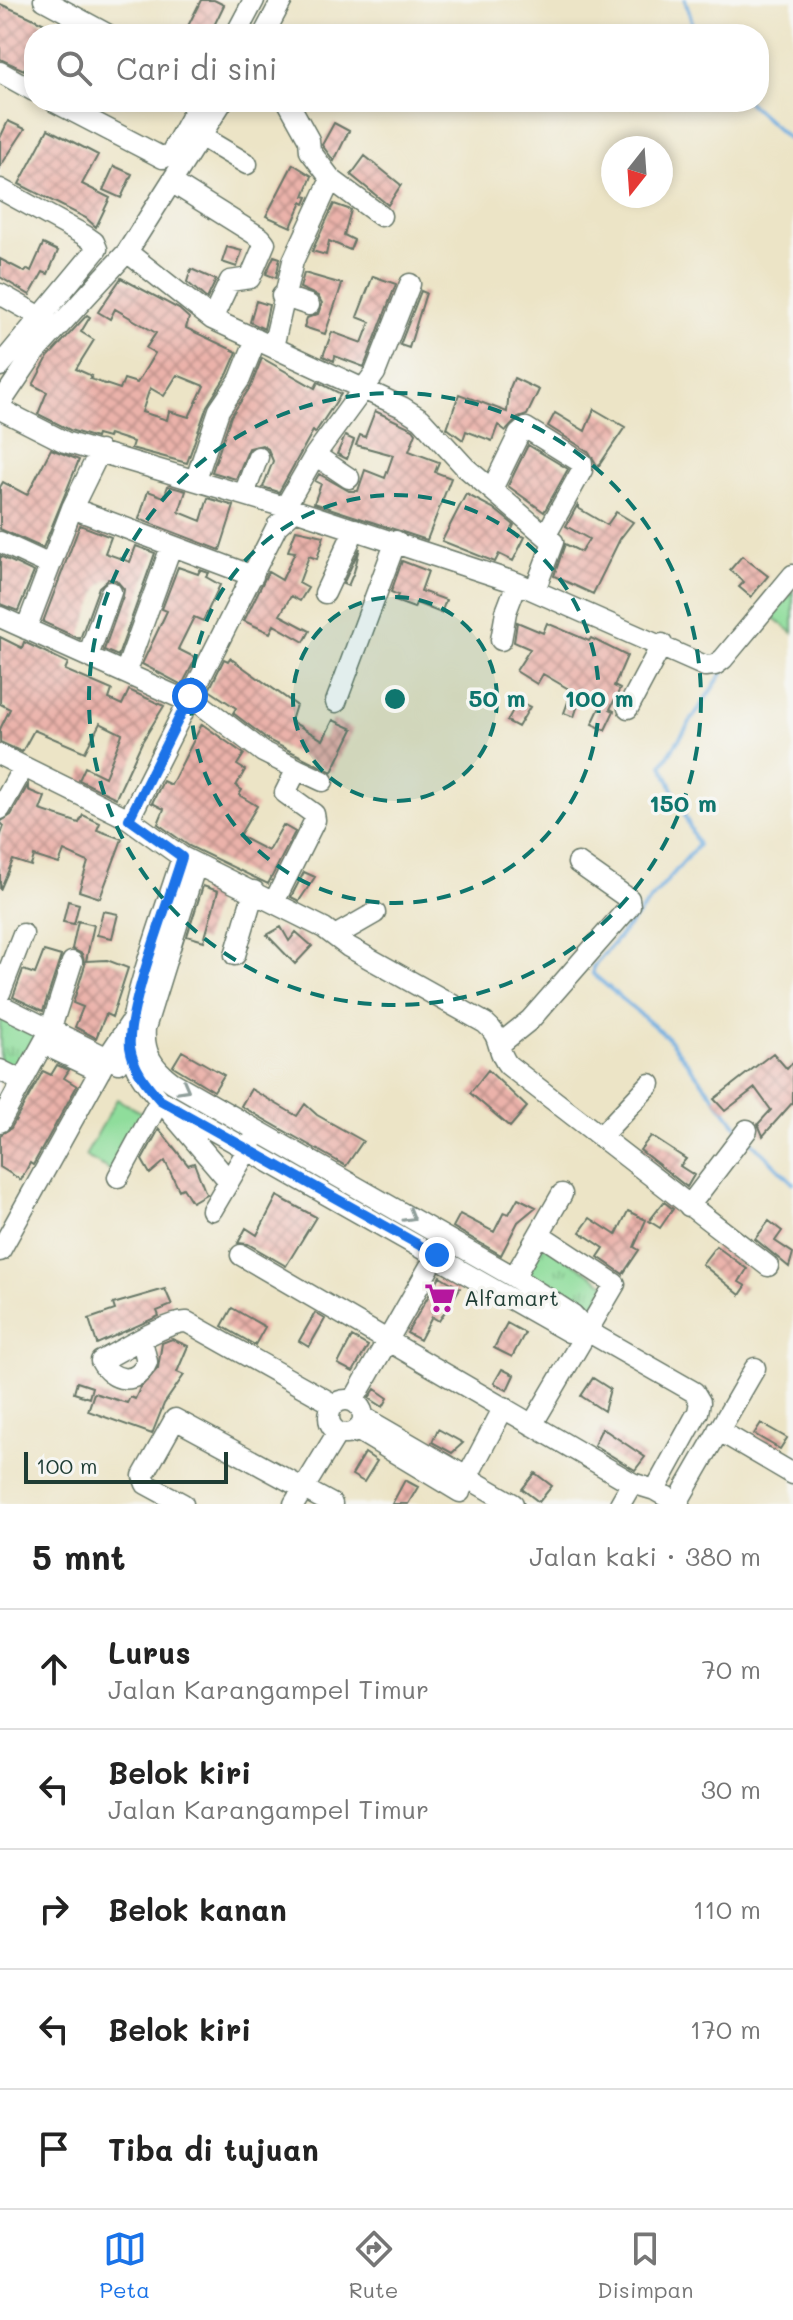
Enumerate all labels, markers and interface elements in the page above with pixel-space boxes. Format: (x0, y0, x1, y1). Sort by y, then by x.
search box (24, 24, 769, 112)
icon: search (52, 46, 96, 90)
text: Cari di sini (116, 48, 277, 88)
north arrow (601, 136, 673, 208)
route start (172, 678, 208, 714)
text: 50 m (468, 682, 526, 713)
text: 100 m (564, 682, 634, 713)
centre of rings (381, 685, 409, 713)
text: 150 m (649, 787, 717, 818)
one-way arrow (175, 1079, 190, 1094)
one-way arrow (401, 1206, 416, 1222)
route end (419, 1237, 455, 1273)
supermarket icon: Alfamart (423, 1281, 457, 1315)
place label: Alfamart (464, 1283, 559, 1312)
scale bar (24, 1448, 228, 1484)
text: 100 m (36, 1451, 98, 1480)
text: 5 mnt (32, 1534, 126, 1579)
text: Jalan kaki · 380 m (529, 1539, 761, 1573)
text: Lurus (108, 1632, 191, 1672)
icon: ahead (32, 1647, 76, 1691)
text: 70 m (701, 1652, 761, 1686)
text: Jalan Karangampel Timur (108, 1672, 429, 1706)
text: Belok kiri (108, 1752, 251, 1792)
icon: left (32, 1767, 76, 1811)
text: 30 m (701, 1772, 761, 1806)
text: Jalan Karangampel Timur (108, 1792, 429, 1826)
icon: right (32, 1887, 76, 1931)
text: Belok kanan (108, 1889, 287, 1929)
text: 110 m (693, 1892, 761, 1926)
icon: left (32, 2007, 76, 2051)
text: Belok kiri (108, 2009, 251, 2049)
text: 170 m (690, 2012, 761, 2046)
icon: arrive (32, 2127, 76, 2171)
text: Tiba di tujuan (108, 2129, 319, 2169)
tab: Peta (99, 2227, 150, 2304)
tab: Rute (349, 2227, 398, 2304)
tab: Disimpan (597, 2227, 694, 2304)

